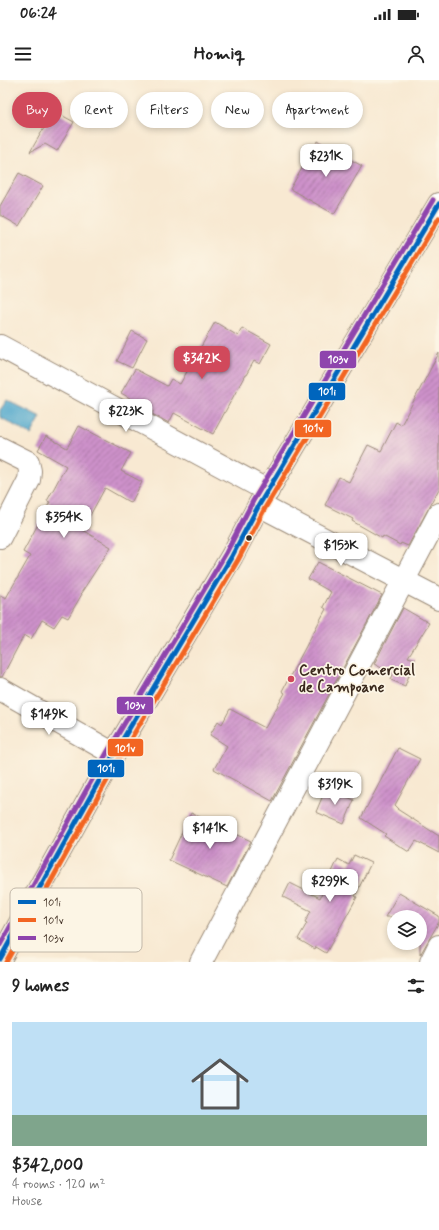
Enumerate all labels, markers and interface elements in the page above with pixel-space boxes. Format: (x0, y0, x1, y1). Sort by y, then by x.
text: 06:24 (20, 4, 57, 24)
text: Homiq (194, 42, 245, 66)
icon: menu (12, 43, 34, 65)
icon: person (405, 43, 427, 65)
chip: Buy (12, 92, 62, 128)
chip: Rent (70, 92, 128, 128)
chip: Filters (136, 92, 203, 128)
chip: New (211, 92, 264, 128)
chip: Apartment (272, 92, 363, 128)
pin: $231K (298, 144, 354, 178)
text: $231K (309, 148, 343, 165)
pin: $342K (174, 346, 230, 380)
text: $342K (183, 350, 221, 367)
line badge: 103v (319, 350, 357, 369)
text: 103v (328, 353, 349, 367)
line badge: 101i (308, 382, 346, 401)
text: 101i (318, 385, 336, 399)
pin: $223K (98, 399, 154, 433)
text: $223K (108, 403, 144, 420)
line badge: 101v (294, 419, 332, 438)
text: 101v (303, 422, 324, 436)
pin: $354K (36, 505, 92, 539)
text: $354K (45, 509, 83, 526)
unlabelled marker (244, 533, 254, 543)
pin: $153K (313, 533, 369, 567)
text: $153K (324, 537, 358, 554)
place label: Centro Comercial de Campoane (299, 661, 415, 698)
marker: Centro Comercial de Campoane (286, 674, 296, 684)
line badge: 103v (116, 696, 154, 715)
text: 103v (125, 699, 146, 713)
pin: $149K (21, 702, 77, 736)
text: $149K (30, 706, 68, 723)
line badge: 101v (107, 738, 144, 757)
text: 101v (115, 742, 136, 756)
line badge: 101i (87, 759, 125, 778)
text: 101i (97, 762, 115, 776)
pin: $319K (307, 772, 363, 806)
text: $319K (317, 776, 353, 793)
pin: $141K (182, 816, 238, 850)
text: $141K (192, 820, 228, 837)
pin: $299K (302, 869, 358, 903)
text: $299K (311, 873, 349, 890)
legend (10, 888, 142, 952)
text: 101i (43, 896, 61, 910)
map controls (387, 910, 427, 950)
button: layers (387, 910, 427, 950)
text: 101v (43, 914, 64, 928)
text: 103v (43, 932, 64, 946)
text: 9 homes (12, 975, 69, 997)
icon: filters (405, 975, 427, 997)
icon: home (184, 1048, 256, 1120)
text: $342,000 (12, 1154, 83, 1176)
text: 4 rooms · 120 m² (12, 1176, 105, 1193)
text: House (12, 1193, 43, 1210)

